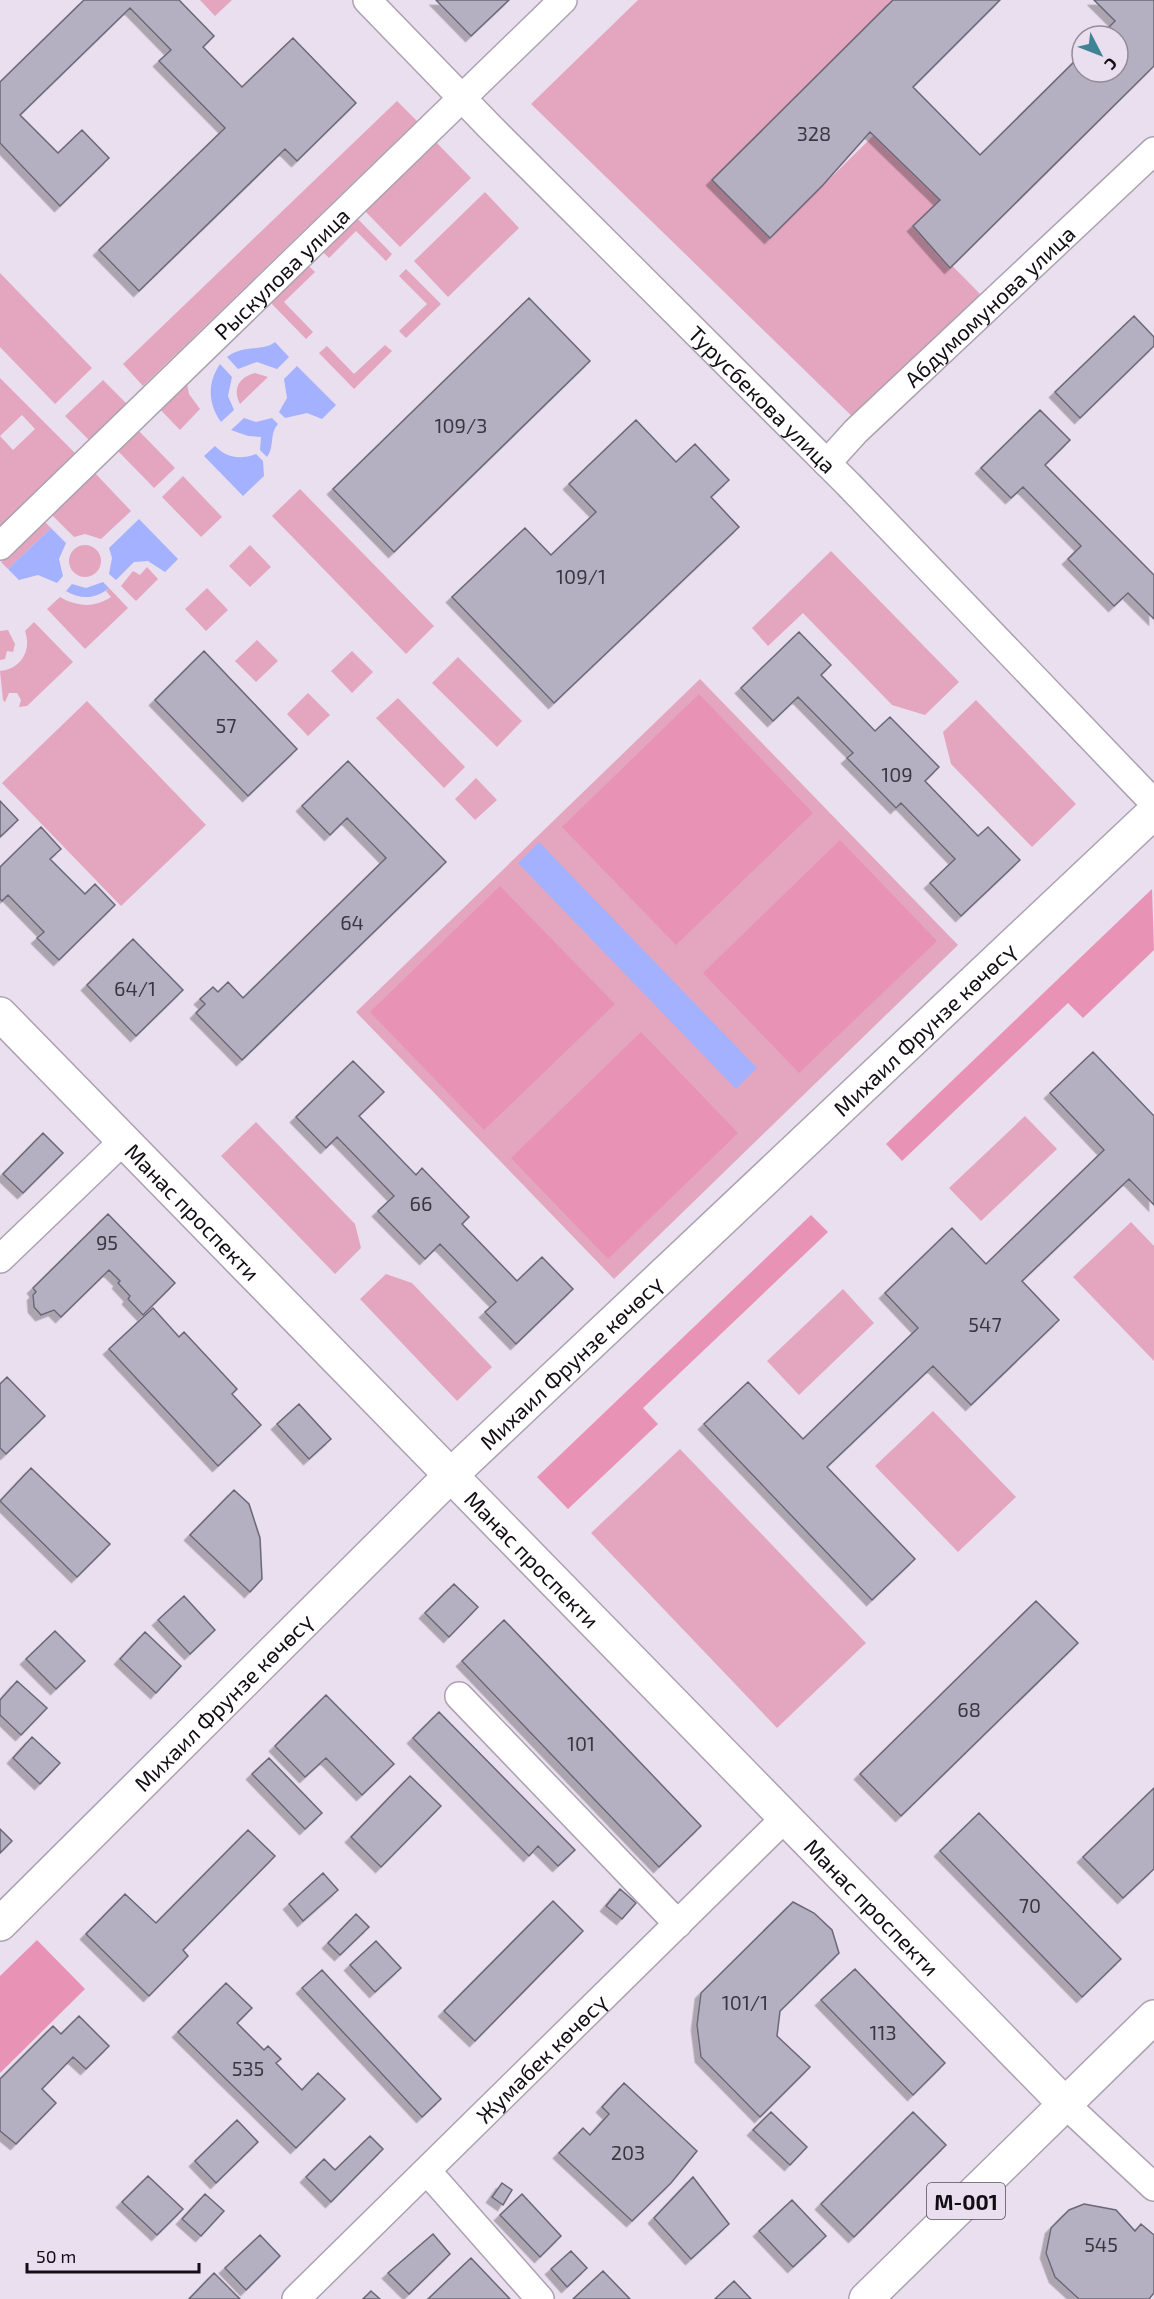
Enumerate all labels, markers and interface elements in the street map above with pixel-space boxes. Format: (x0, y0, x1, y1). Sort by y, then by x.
north arrow (1070, 24, 1130, 84)
text: С (1101, 55, 1122, 74)
house number: 328 (797, 121, 831, 145)
street label: Рыскулова улица (208, 202, 354, 344)
street label: Абдумомунова улица (899, 220, 1080, 392)
street label: Турусбекова улица (684, 320, 842, 478)
house number: 109/3 (435, 413, 487, 437)
house number: 109/1 (556, 564, 606, 588)
house number: 57 (216, 713, 236, 737)
house number: 109 (881, 762, 913, 786)
house number: 64 (340, 910, 364, 934)
street label: Михаил Фрунзе көчөсү (828, 936, 1021, 1121)
house number: 64/1 (114, 976, 156, 1000)
street label: Манас проспекти (120, 1138, 265, 1285)
house number: 66 (410, 1191, 432, 1215)
house number: 95 (96, 1230, 118, 1254)
street label: Михаил Фрунзе көчөсү (474, 1270, 668, 1454)
house number: 547 (968, 1312, 1002, 1336)
street label: Манас проспекти (460, 1485, 605, 1633)
street label: Михаил Фрунзе көчөсү (129, 1607, 318, 1796)
house number: 68 (957, 1697, 981, 1721)
house number: 101 (567, 1731, 595, 1755)
street label: Манас проспекти (800, 1833, 945, 1980)
house number: 70 (1019, 1893, 1041, 1917)
street label: Жумабек көчөсү (470, 1988, 612, 2128)
house number: 101/1 (722, 1990, 768, 2014)
house number: 113 (869, 2020, 897, 2044)
house number: 535 (232, 2056, 264, 2080)
house number: 203 (611, 2140, 645, 2164)
road number: М-001 (927, 2183, 1005, 2219)
house number: 545 (1084, 2232, 1118, 2256)
scale bar (27, 2236, 200, 2274)
text: 50 m (36, 2245, 76, 2267)

